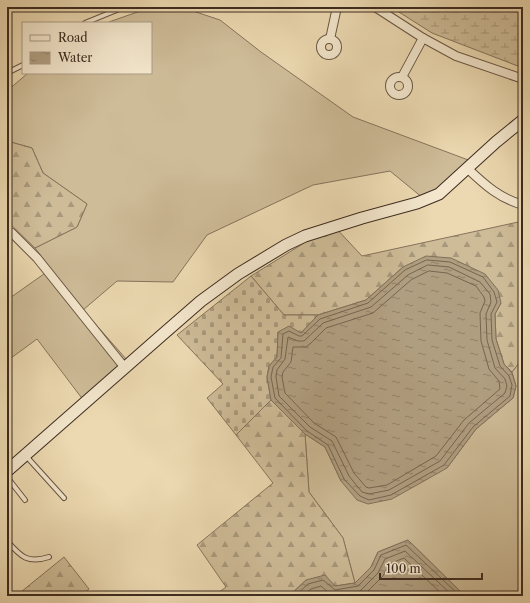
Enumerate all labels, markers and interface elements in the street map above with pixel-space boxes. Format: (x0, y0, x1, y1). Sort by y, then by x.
legend (22, 22, 152, 74)
text: Road (58, 30, 88, 45)
text: Water (57, 50, 92, 65)
scale bar (380, 555, 482, 581)
text: 100 m (386, 561, 421, 576)

